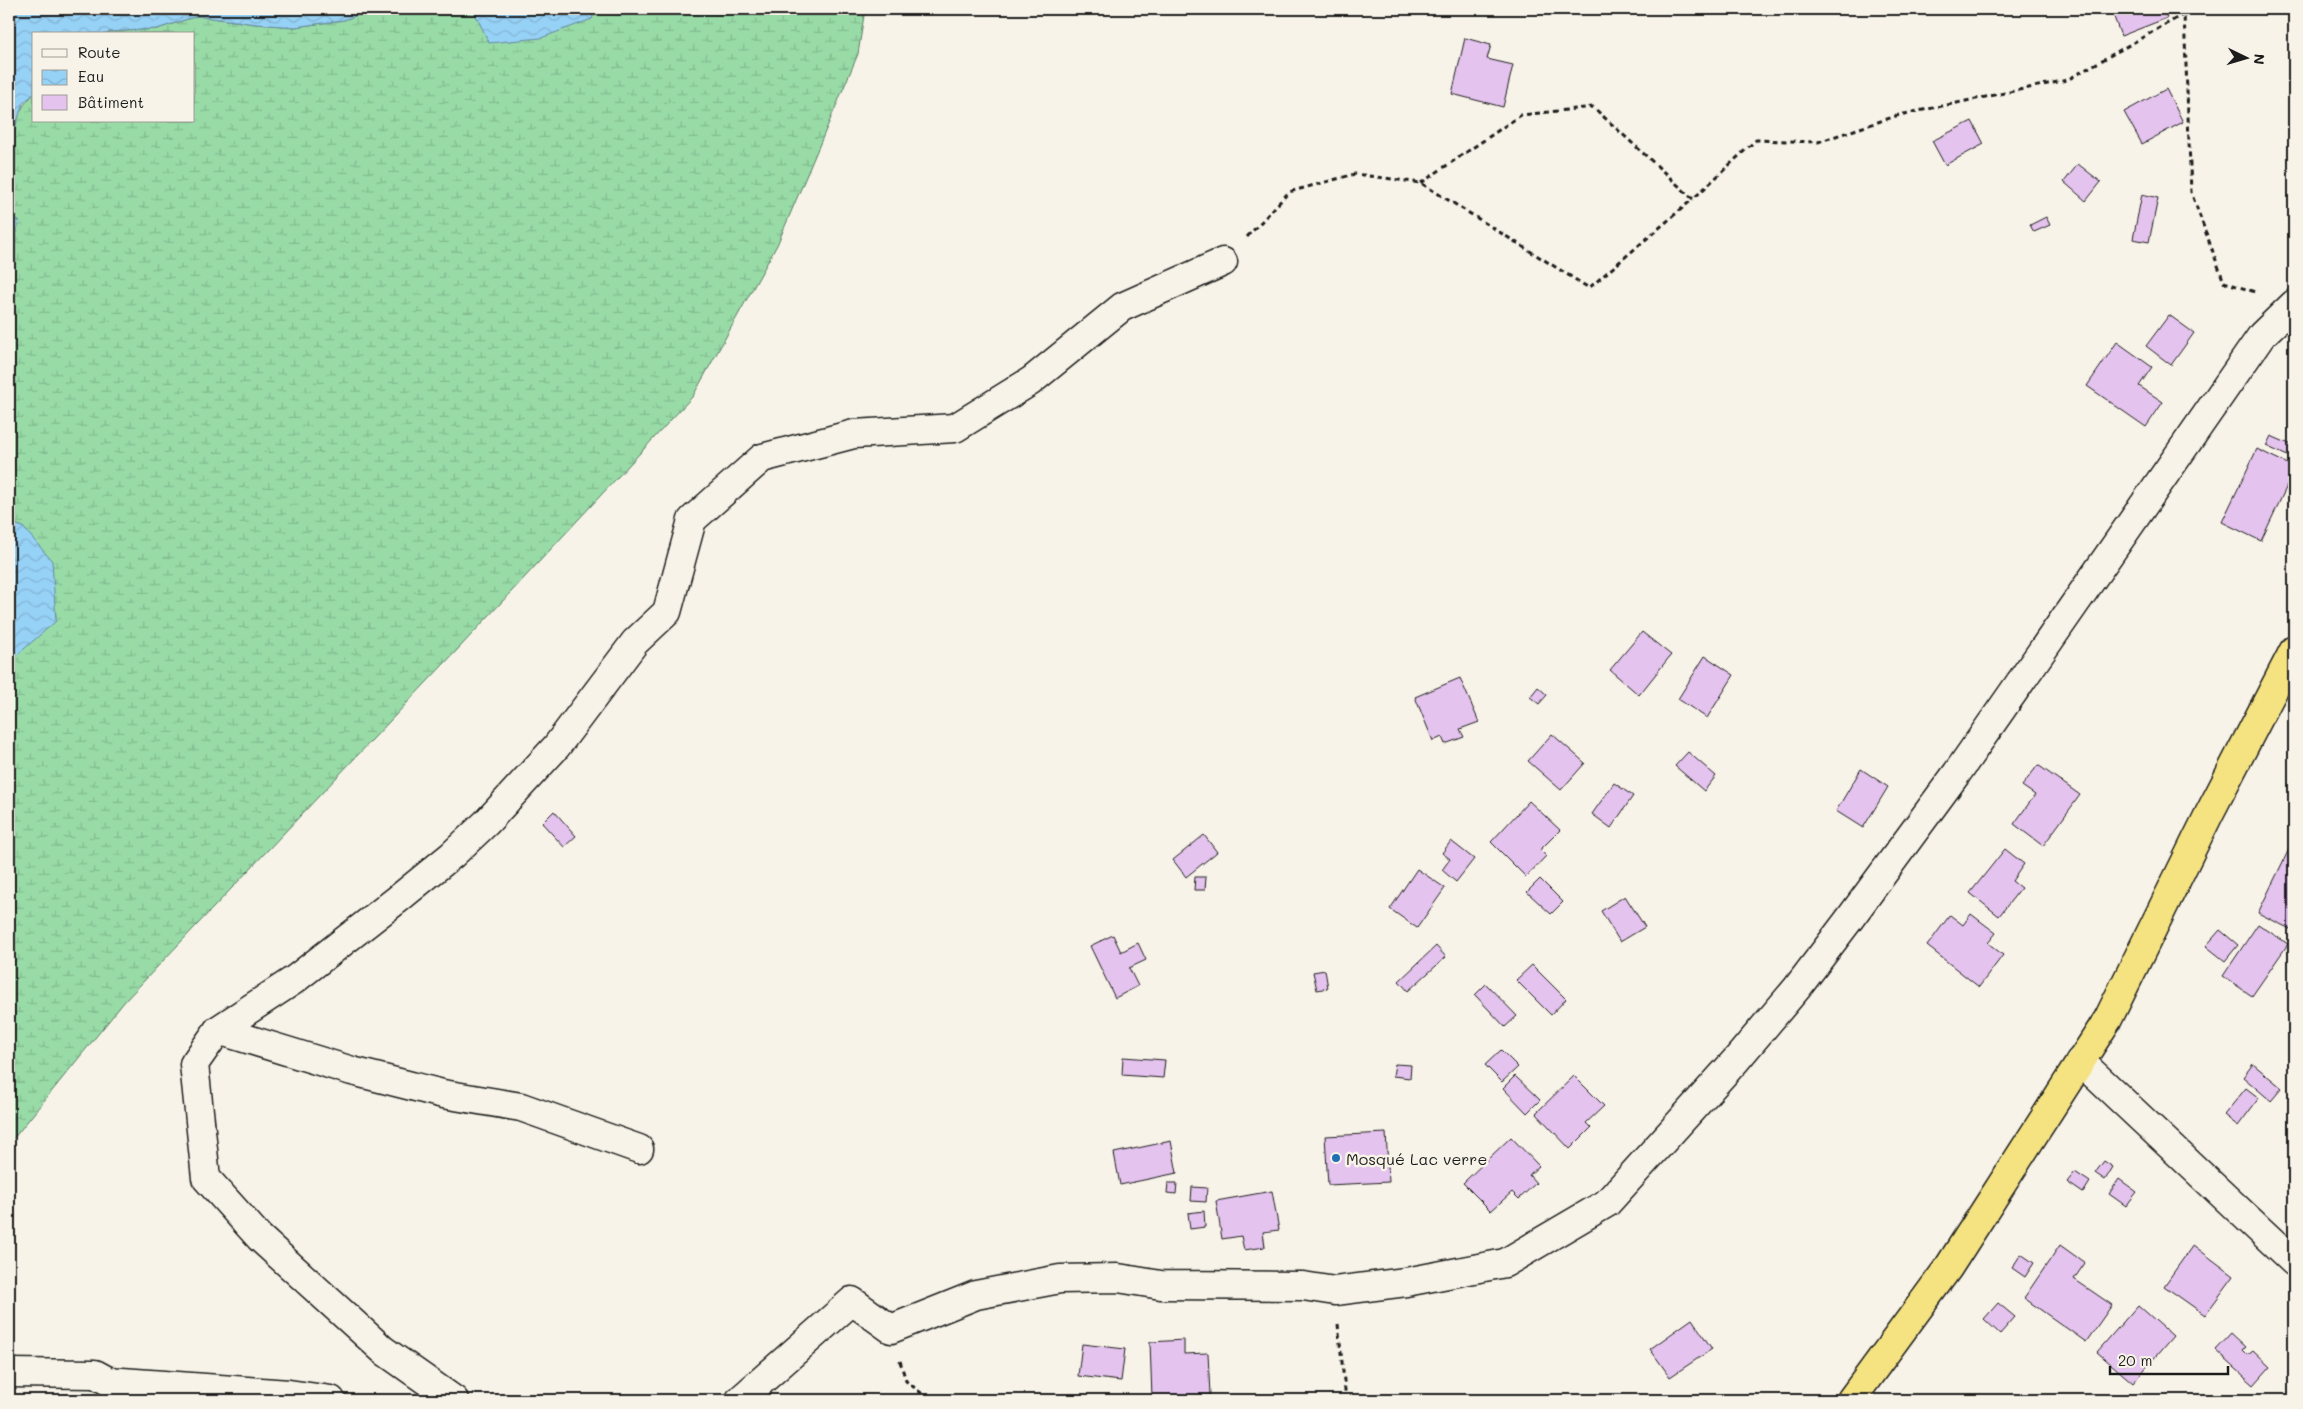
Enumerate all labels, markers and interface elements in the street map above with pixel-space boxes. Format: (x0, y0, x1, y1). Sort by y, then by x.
legend (32, 32, 195, 122)
north arrow (2220, 32, 2270, 82)
text: Route (78, 42, 121, 62)
text: N (2250, 53, 2269, 65)
text: Eau (78, 66, 104, 86)
text: Bâtiment (78, 92, 144, 112)
place label: Mosqué Lac verre (1346, 1148, 1487, 1169)
marker: Mosqué Lac verre (1330, 1152, 1342, 1164)
scale bar (2110, 1344, 2228, 1376)
text: 20 m (2118, 1350, 2152, 1370)

